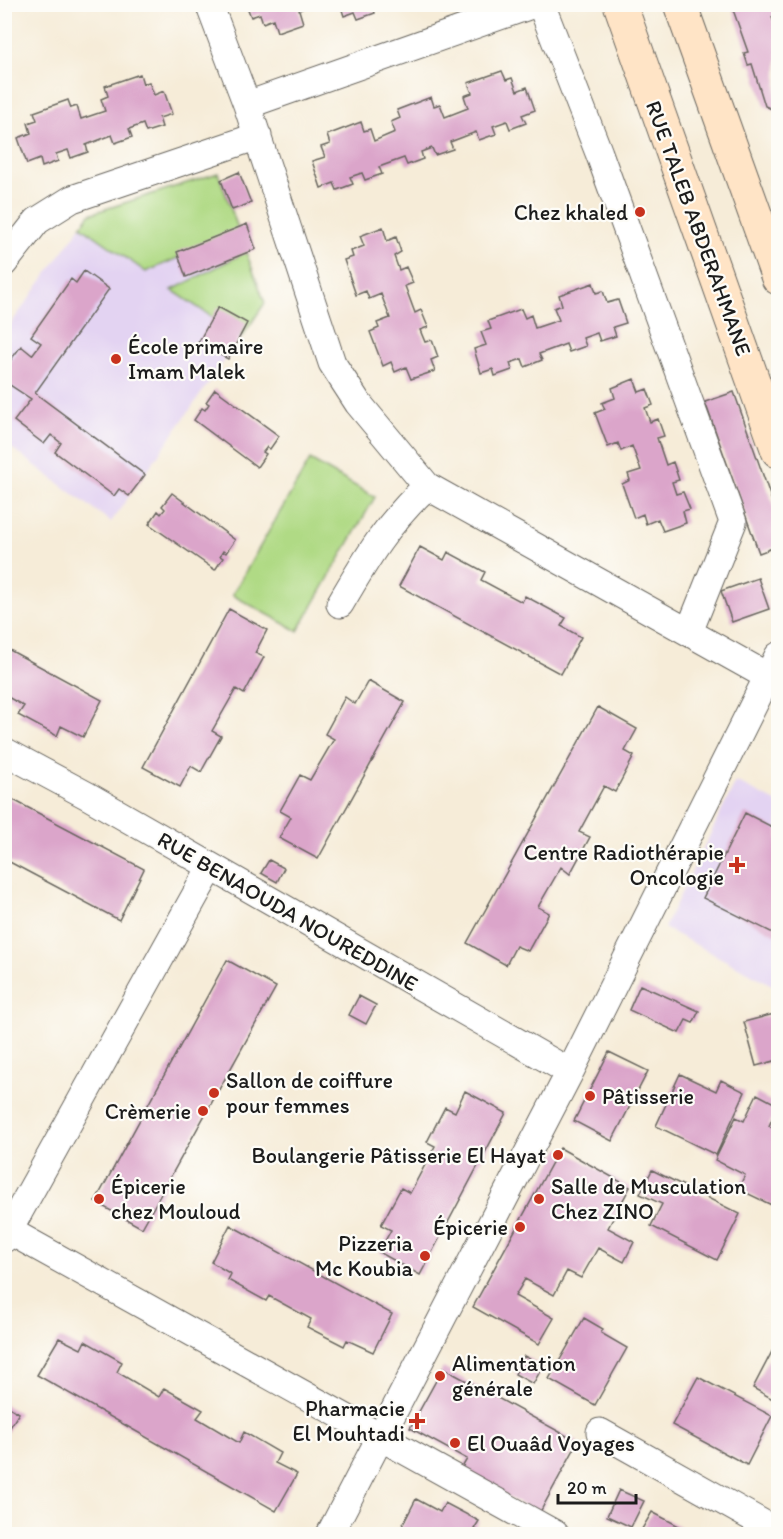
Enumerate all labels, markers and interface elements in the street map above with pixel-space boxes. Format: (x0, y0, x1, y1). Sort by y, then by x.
street label: RUE TALEB ABDERAHMANE (640, 97, 757, 359)
place label: Chez khaled (514, 199, 628, 226)
marker: Chez khaled (633, 205, 647, 219)
place label: École primaire Imam Malek (128, 333, 263, 385)
marker: École primaire Imam Malek (109, 352, 123, 366)
street label: RUE BENAOUDA NOUREDDINE (153, 826, 423, 997)
place label: Centre Radiothérapie Oncologie (523, 839, 724, 891)
marker: Centre Radiothérapie Oncologie (728, 856, 746, 874)
place label: Sallon de coiffure pour femmes (226, 1067, 393, 1119)
place label: Pâtisserie (602, 1083, 694, 1110)
marker: Sallon de coiffure pour femmes (207, 1086, 221, 1100)
marker: Pâtisserie (583, 1089, 597, 1103)
place label: Crèmerie (105, 1098, 191, 1125)
marker: Crèmerie (196, 1104, 210, 1118)
place label: Boulangerie Pâtisserie El Hayat (251, 1142, 546, 1169)
marker: Boulangerie Pâtisserie El Hayat (551, 1148, 565, 1162)
place label: Épicerie chez Mouloud (111, 1173, 240, 1225)
place label: Salle de Musculation Chez ZINO (551, 1173, 746, 1225)
marker: Épicerie chez Mouloud (92, 1192, 106, 1206)
marker: Salle de Musculation Chez ZINO (532, 1192, 546, 1206)
place label: Épicerie (433, 1214, 508, 1241)
marker: Épicerie (513, 1220, 527, 1234)
place label: Pizzeria Mc Koubia (315, 1230, 414, 1282)
marker: Pizzeria Mc Koubia (418, 1249, 432, 1263)
place label: Alimentation générale (452, 1350, 576, 1402)
marker: Alimentation générale (433, 1369, 447, 1383)
place label: Pharmacie El Mouhtadi (292, 1395, 405, 1447)
marker: Pharmacie El Mouhtadi (410, 1414, 424, 1428)
place label: El Ouaâd Voyages (467, 1430, 635, 1457)
marker: El Ouaâd Voyages (448, 1436, 462, 1450)
scale bar (558, 1467, 636, 1505)
text: 20 m (567, 1477, 607, 1499)

